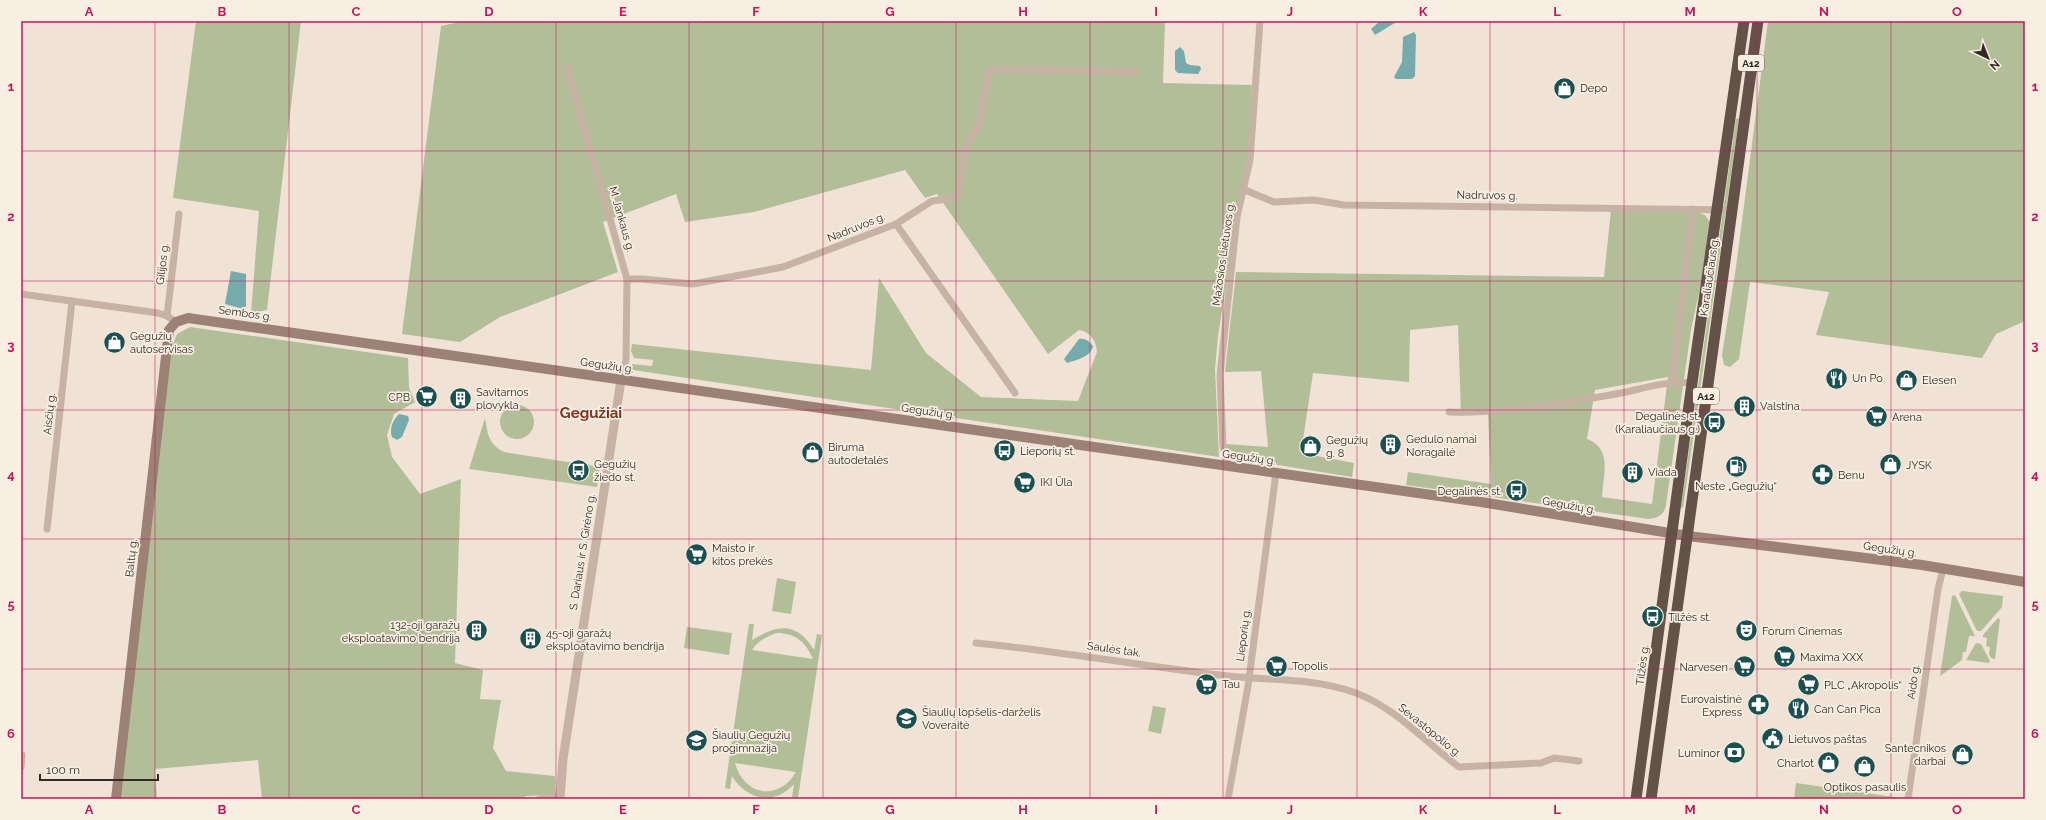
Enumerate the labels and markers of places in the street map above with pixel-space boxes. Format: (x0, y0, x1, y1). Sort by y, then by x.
shop icon: Depo (1551, 75, 1577, 101)
place label: Depo (1580, 82, 1608, 95)
shop icon: Gegužių autoservisas (101, 329, 127, 355)
place label: Gegužių autoservisas (130, 330, 193, 356)
restaurant icon: Un Po (1823, 365, 1849, 391)
shop icon: Elesen (1893, 367, 1919, 393)
place label: Un Po (1852, 372, 1883, 385)
place label: Elesen (1922, 374, 1956, 387)
supermarket icon: CPB (413, 384, 439, 410)
building icon: Savitarnos plovykla (447, 385, 473, 411)
place label: Savitarnos plovykla (476, 386, 529, 412)
place label: CPB (388, 391, 410, 404)
building icon: Valstina (1731, 393, 1757, 419)
place label: Valstina (1760, 400, 1800, 413)
supermarket icon: Arena (1863, 404, 1889, 430)
bus stop icon: Degalinės st. (Karaliaučiaus g.) (1702, 409, 1728, 435)
place label: Degalinės st. (Karaliaučiaus g.) (1615, 410, 1700, 436)
place label: Arena (1892, 411, 1922, 424)
building icon: Gedulo namai Noragailė (1378, 432, 1404, 458)
shop icon: Gegužių g. 8 (1298, 433, 1324, 459)
place label: Gedulo namai Noragailė (1406, 433, 1477, 459)
place label: Gegužių g. 8 (1326, 434, 1368, 460)
bus stop icon: Lieporių st. (991, 438, 1017, 464)
shop icon: Biruma autodetalės (799, 440, 825, 466)
place label: Biruma autodetalės (828, 441, 888, 467)
place label: Lieporių st. (1020, 445, 1075, 458)
shop icon: JYSK (1877, 452, 1903, 478)
fuel station icon: Neste „Gegužių“ (1723, 453, 1749, 479)
bus stop icon: Gegužių žiedo st. (565, 457, 591, 483)
place label: Gegužių žiedo st. (594, 458, 636, 484)
building icon: Viada (1619, 459, 1645, 485)
place label: JYSK (1906, 459, 1933, 472)
pharmacy icon: Benu (1810, 462, 1836, 488)
place label: Viada (1648, 466, 1677, 479)
supermarket icon: IKI Ūla (1012, 469, 1038, 495)
place label: Benu (1838, 469, 1865, 482)
place label: IKI Ūla (1040, 476, 1073, 489)
bus stop icon: Degalinės st. (1504, 478, 1530, 504)
place label: Neste „Gegužių“ (1695, 480, 1777, 493)
place label: Degalinės st. (1437, 485, 1502, 498)
supermarket icon: Maisto ir kitos prekės (684, 541, 710, 567)
place label: Maisto ir kitos prekės (712, 542, 773, 568)
bus stop icon: Tilžės st. (1639, 604, 1665, 630)
place label: Tilžės st. (1668, 611, 1711, 624)
building icon: 132-oji garažų eksploatavimo bendrija (463, 618, 489, 644)
theatre icon: Forum Cinemas (1734, 618, 1760, 644)
place label: 132-oji garažų eksploatavimo bendrija (342, 619, 460, 645)
place label: Forum Cinemas (1762, 625, 1842, 638)
building icon: 45-oji garažų eksploatavimo bendrija (518, 626, 544, 652)
place label: 45-oji garažų eksploatavimo bendrija (546, 627, 664, 653)
supermarket icon: Maxima XXX (1772, 644, 1798, 670)
place label: Maxima XXX (1800, 651, 1863, 664)
supermarket icon: Topolis (1263, 653, 1289, 679)
supermarket icon: Narvesen (1731, 654, 1757, 680)
place label: Topolis (1292, 660, 1328, 673)
place label: Narvesen (1679, 661, 1728, 674)
supermarket icon: Tau (1194, 671, 1220, 697)
supermarket icon: PLC „Akropolis“ (1795, 672, 1821, 698)
place label: Tau (1222, 678, 1240, 691)
place label: PLC „Akropolis“ (1824, 679, 1902, 692)
pharmacy icon: Eurovaistinė Express (1745, 692, 1771, 718)
place label: Eurovaistinė Express (1680, 693, 1743, 719)
restaurant icon: Can Can Pica (1786, 696, 1812, 722)
place label: Can Can Pica (1814, 703, 1881, 716)
school or university icon: Šiaulių lopšelis-darželis Voveraitė (893, 705, 919, 731)
place label: Šiaulių lopšelis-darželis Voveraitė (922, 705, 1041, 732)
public building icon: Lietuvos paštas (1759, 726, 1785, 752)
school or university icon: Šiaulių Gegužių progimnazija (684, 728, 710, 754)
place label: Šiaulių Gegužių progimnazija (712, 728, 790, 755)
place label: Lietuvos paštas (1788, 733, 1867, 746)
bank icon: Luminor (1722, 740, 1748, 766)
shop icon: Santecnikos darbai (1949, 741, 1975, 767)
place label: Santecnikos darbai (1885, 742, 1946, 768)
place label: Luminor (1678, 747, 1720, 760)
shop icon: Charlot (1816, 750, 1842, 776)
shop icon: Optikos pasaulis (1852, 754, 1878, 780)
place label: Charlot (1777, 757, 1814, 770)
place label: Optikos pasaulis (1824, 781, 1906, 794)

